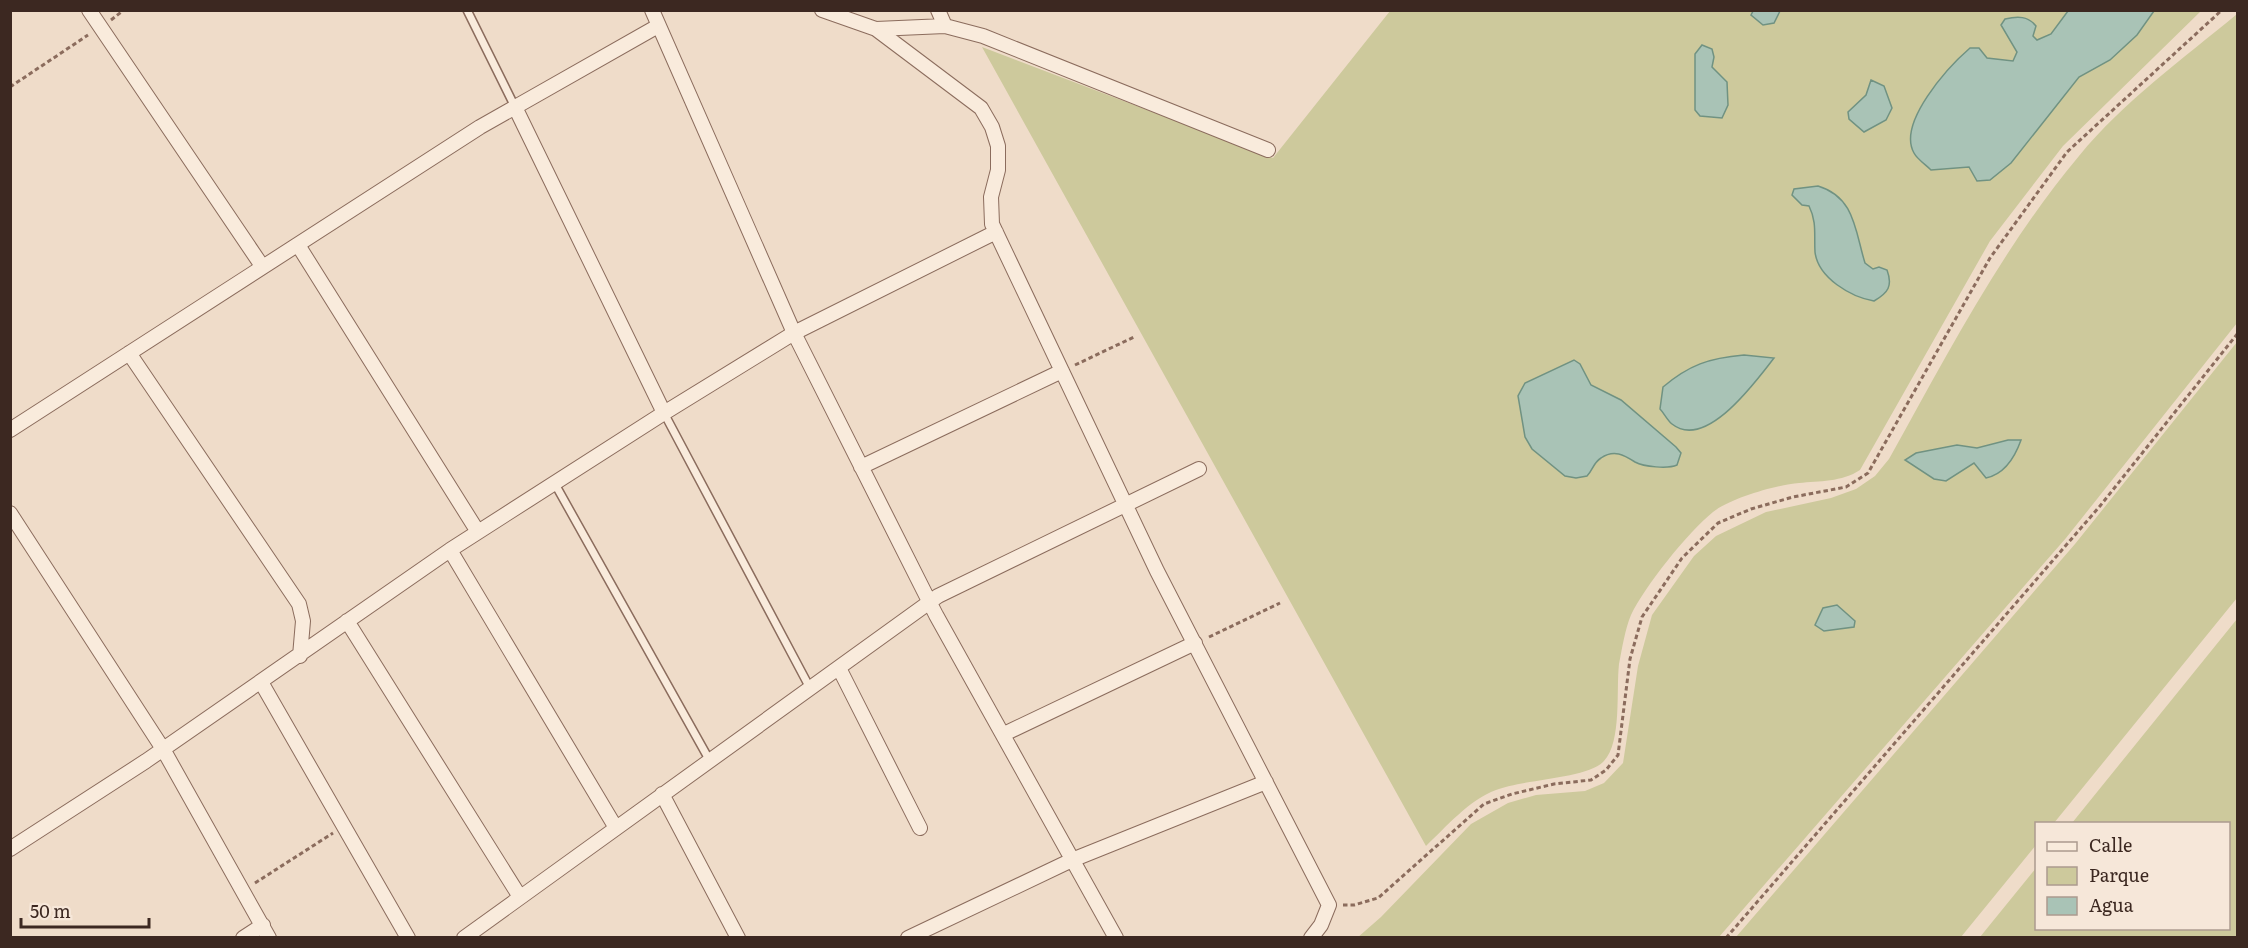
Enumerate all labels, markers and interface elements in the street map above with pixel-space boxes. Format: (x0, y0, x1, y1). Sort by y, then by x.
legend (2035, 822, 2230, 930)
text: Calle (2089, 831, 2132, 858)
text: Parque (2089, 861, 2149, 888)
scale bar (21, 891, 148, 929)
text: Agua (2089, 891, 2134, 918)
text: 50 m (30, 897, 71, 924)

